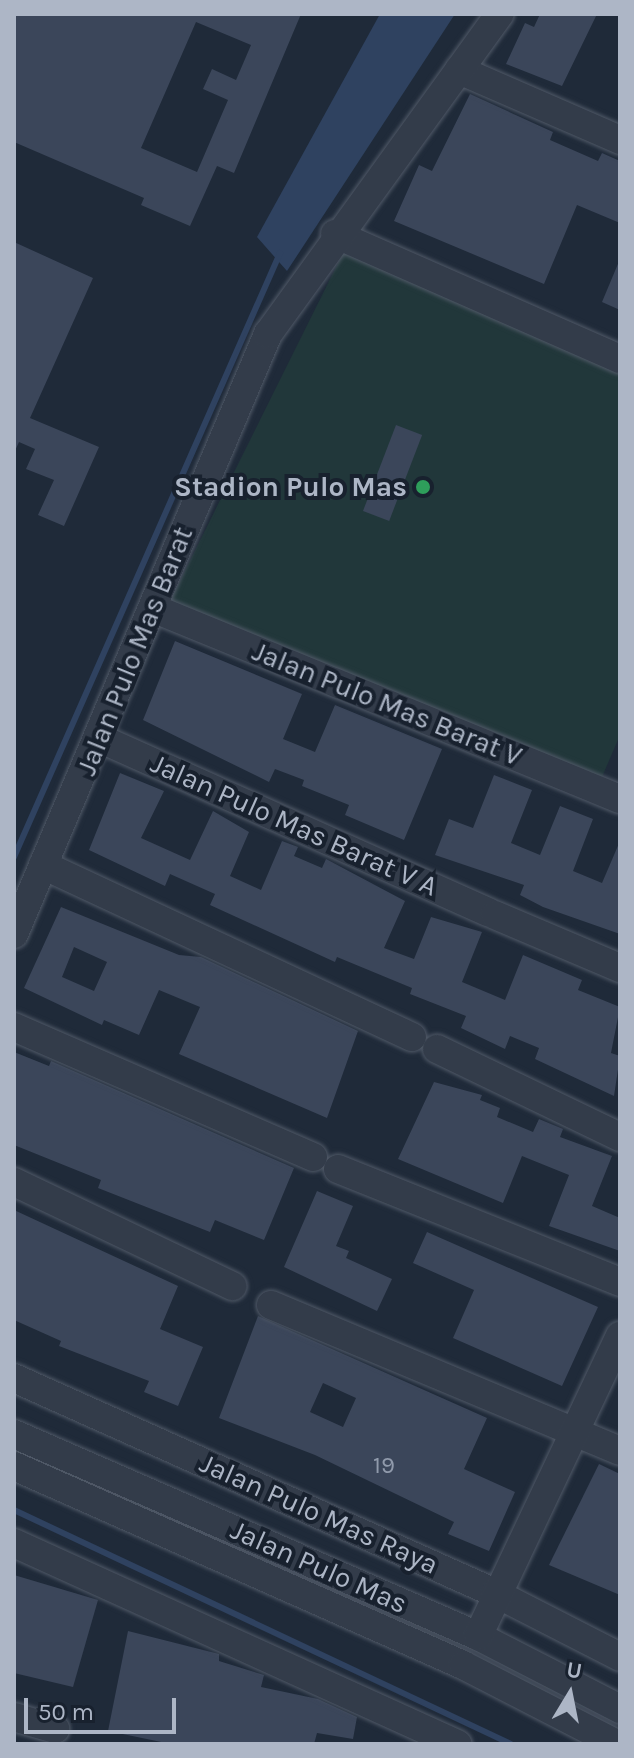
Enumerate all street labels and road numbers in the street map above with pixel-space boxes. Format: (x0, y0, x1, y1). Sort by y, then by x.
street label: Jalan Pulo Mas Barat (70, 522, 200, 780)
street label: Jalan Pulo Mas Barat V (247, 635, 527, 773)
street label: Jalan Pulo Mas Barat V A (145, 747, 443, 903)
street label: Jalan Pulo Mas Raya (195, 1446, 443, 1582)
street label: Jalan Pulo Mas (226, 1513, 412, 1621)

